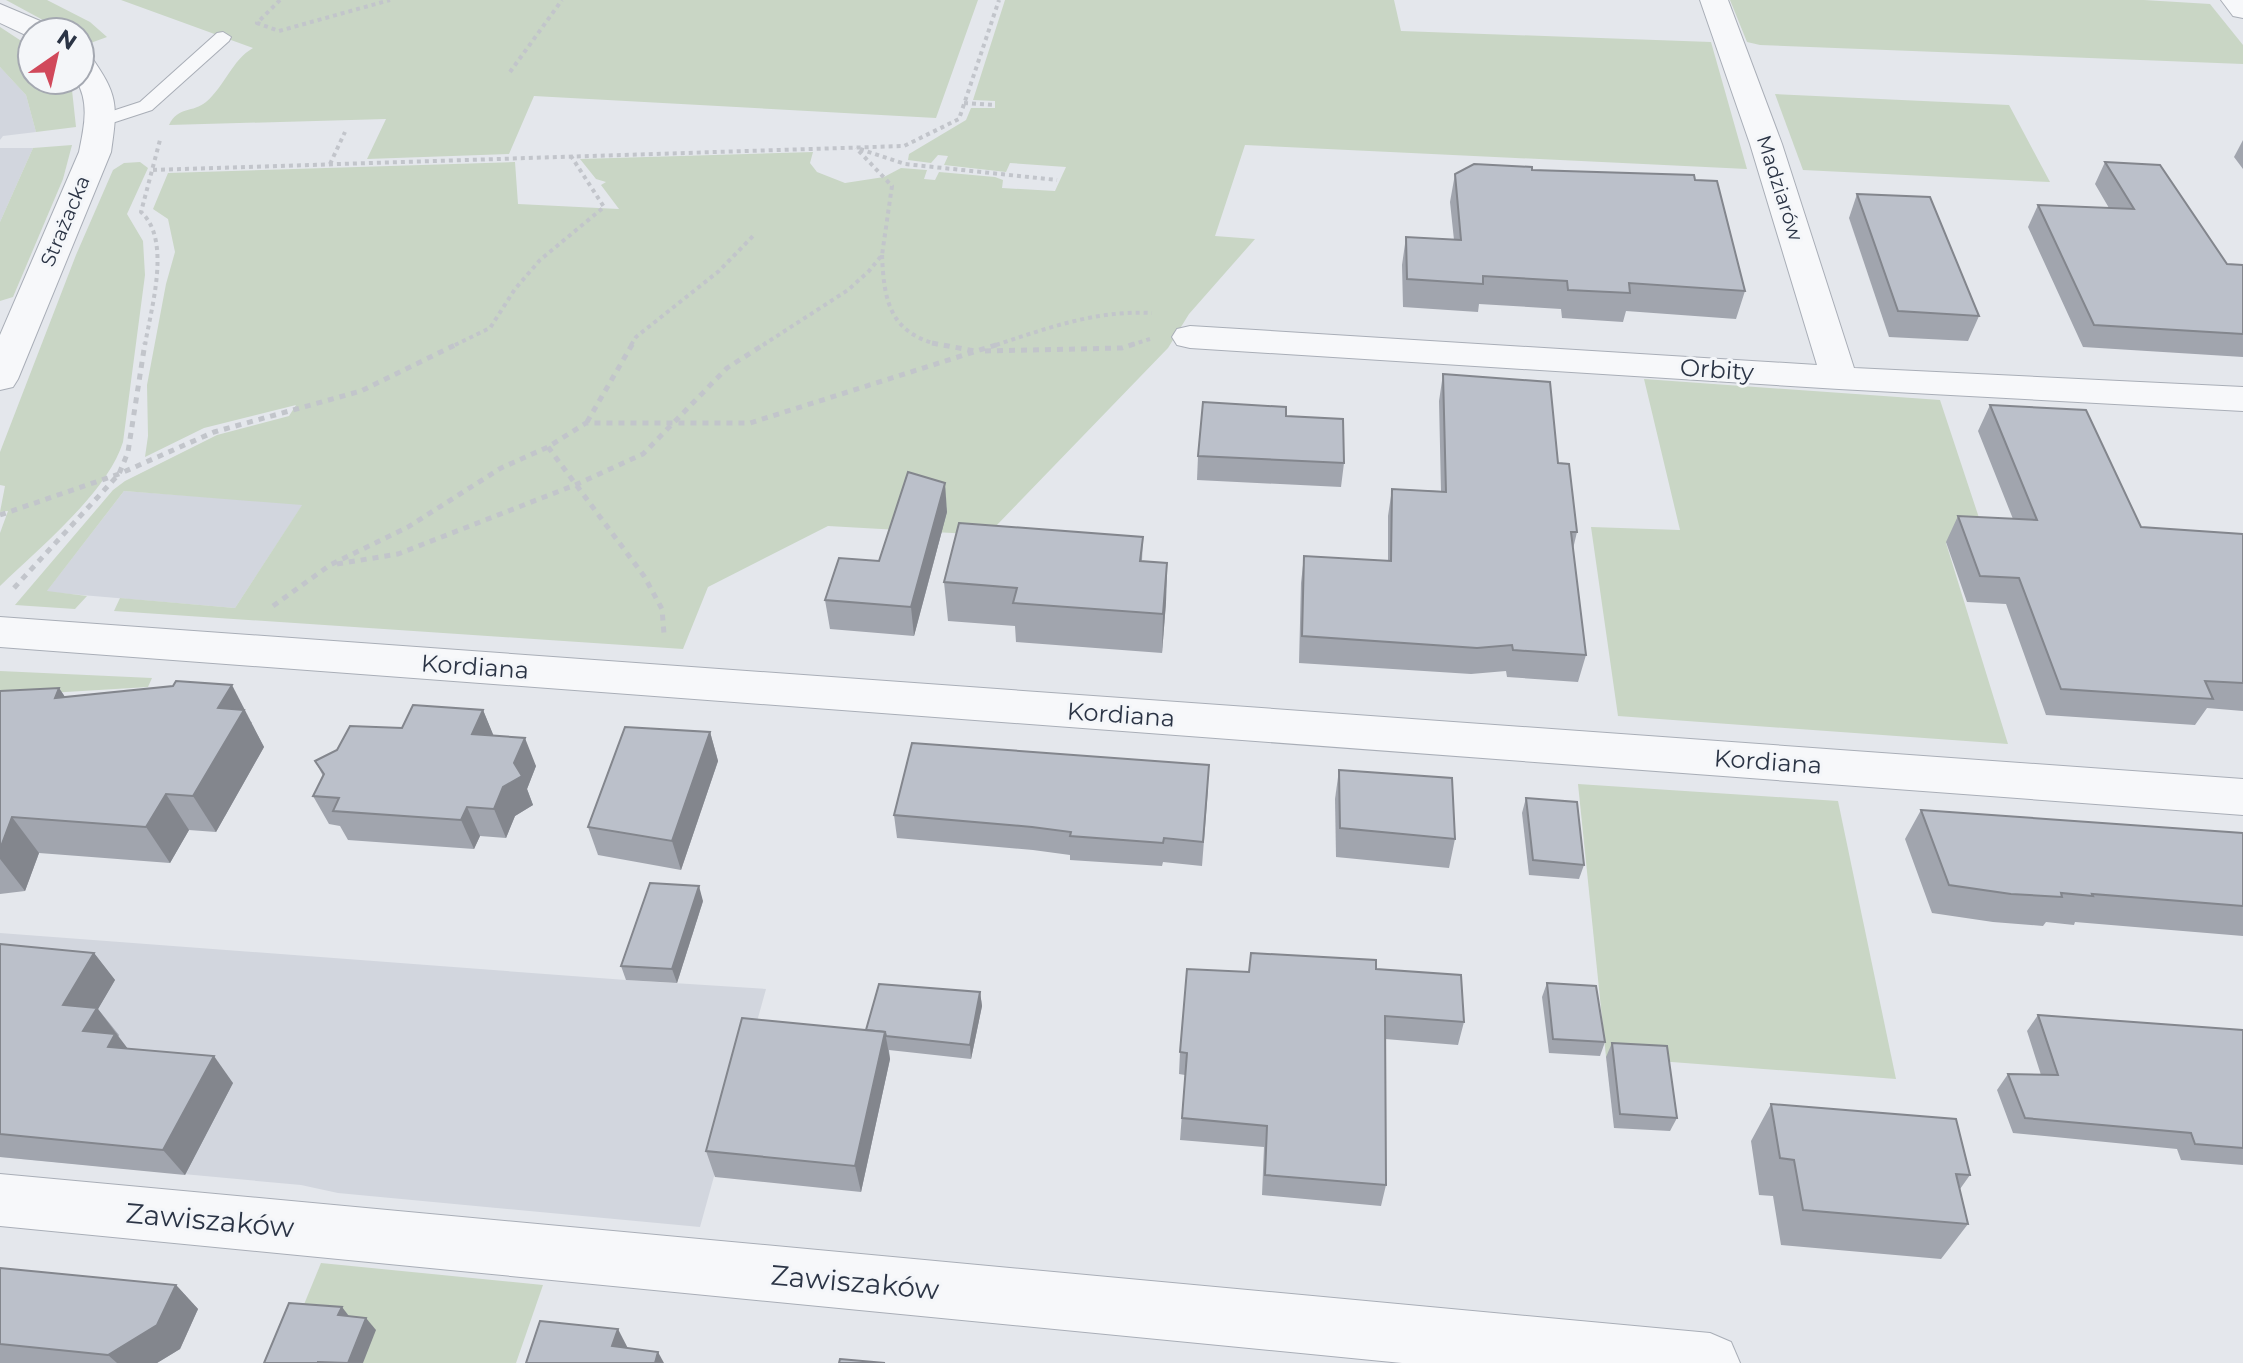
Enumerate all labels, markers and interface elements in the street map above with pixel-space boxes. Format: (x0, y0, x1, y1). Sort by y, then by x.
north arrow (16, 16, 96, 96)
text: N (52, 24, 82, 56)
street label: Madziarów (1752, 132, 1808, 244)
street label: Strażacka (35, 172, 95, 270)
street label: Orbity (1679, 352, 1755, 387)
street label: Kordiana (420, 648, 530, 685)
street label: Kordiana (1066, 696, 1176, 733)
street label: Kordiana (1713, 743, 1823, 780)
street label: Zawiszaków (124, 1196, 296, 1244)
street label: Zawiszaków (769, 1258, 941, 1306)

